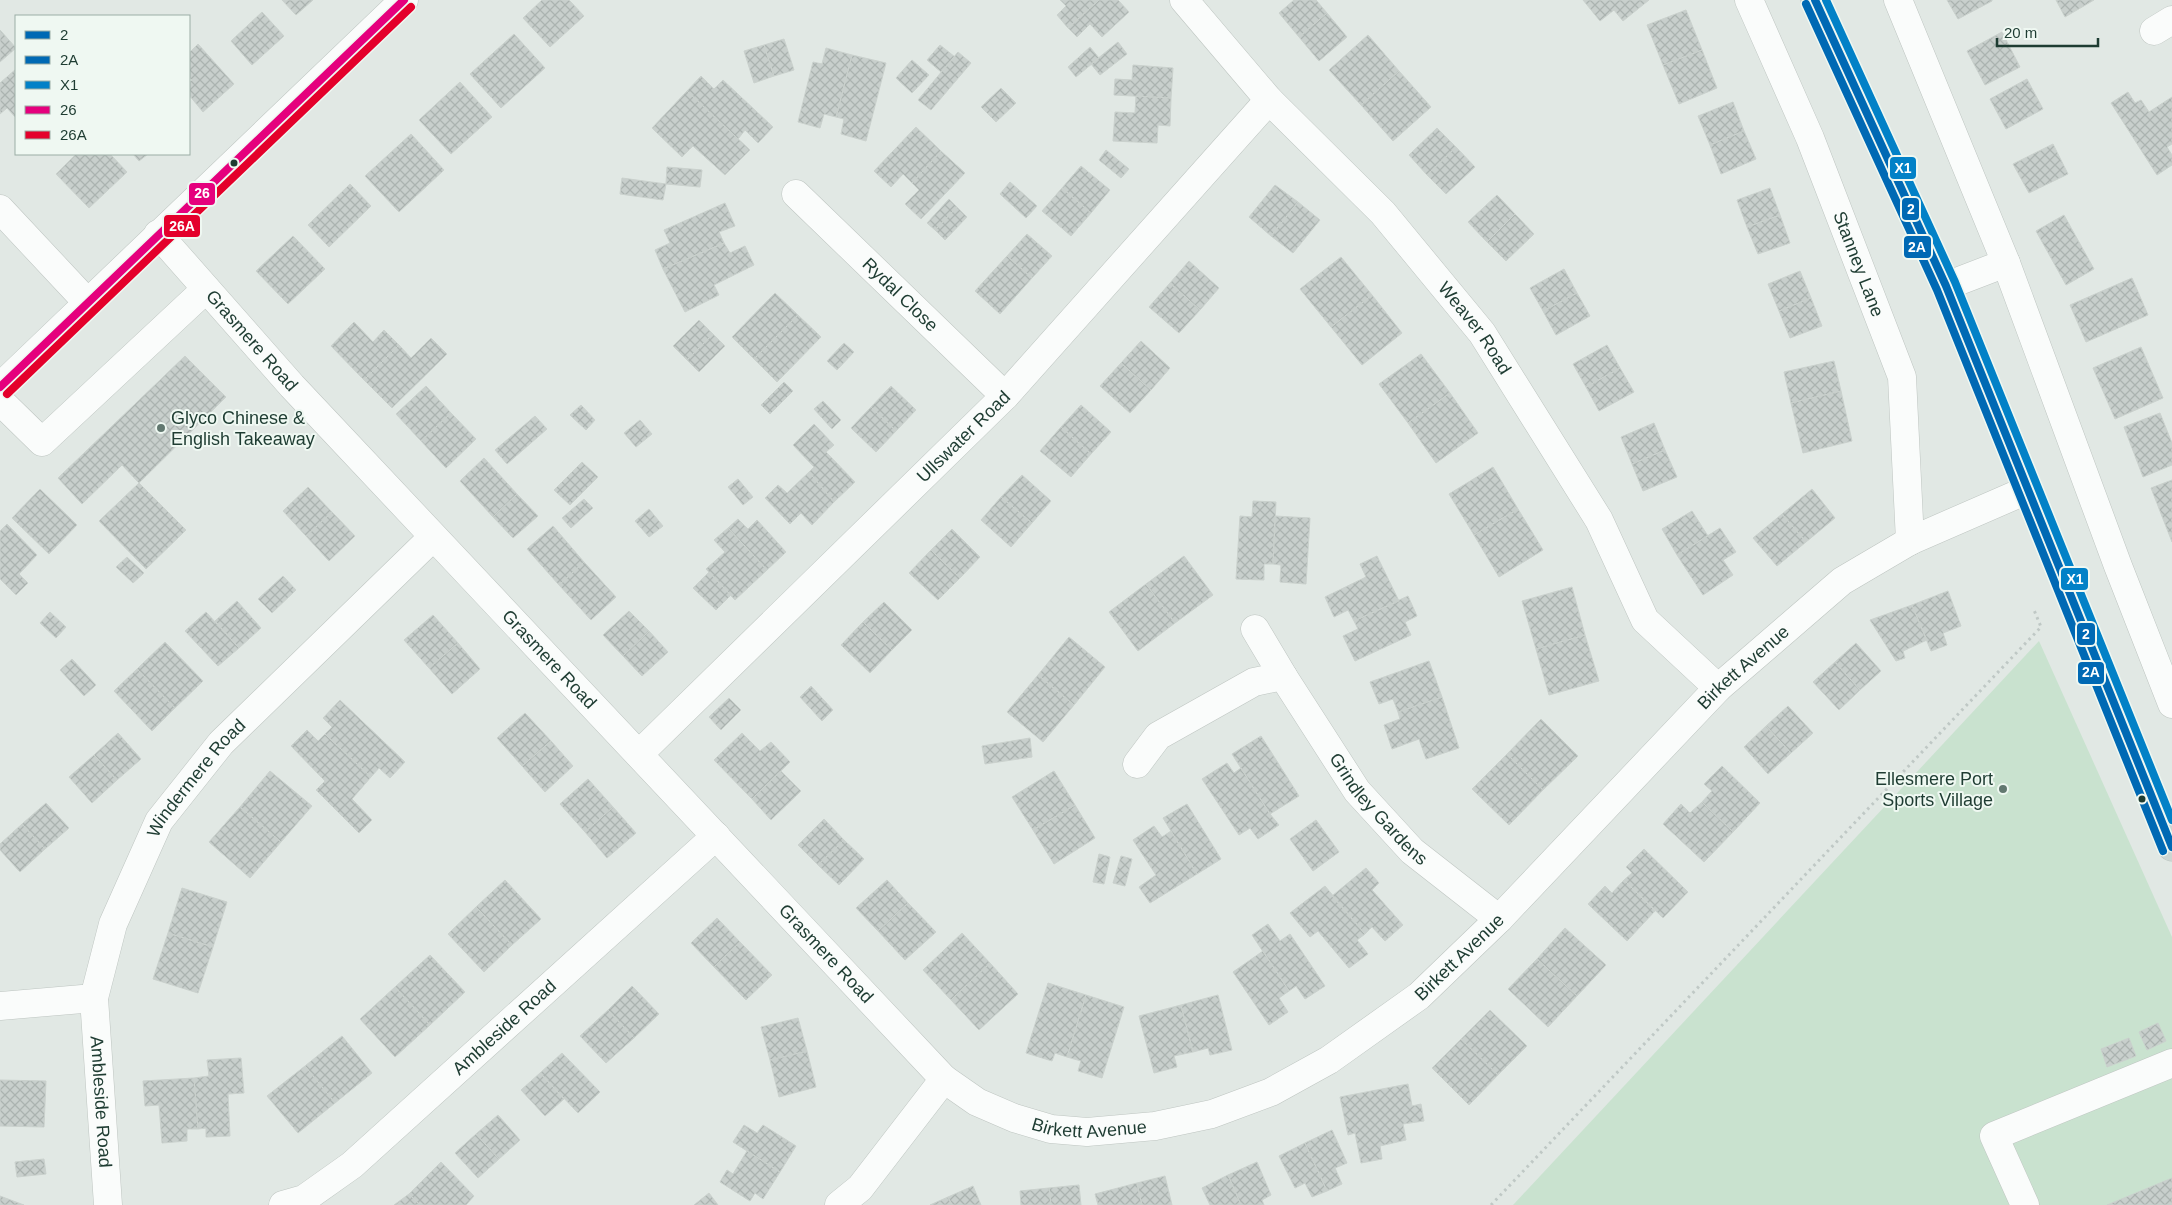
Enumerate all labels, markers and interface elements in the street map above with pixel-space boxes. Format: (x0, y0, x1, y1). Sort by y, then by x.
legend (15, 15, 190, 155)
scale bar (1997, 15, 2098, 47)
text: 20 m (2004, 24, 2037, 41)
text: 2 (60, 26, 68, 43)
text: 2A (60, 51, 78, 68)
text: X1 (60, 76, 78, 93)
text: 26 (60, 101, 77, 118)
text: 26A (60, 126, 87, 143)
line badge: X1 (1889, 156, 1917, 180)
unlabelled marker (229, 158, 239, 168)
text: X1 (1894, 160, 1912, 176)
line badge: 26 (188, 182, 216, 206)
text: 26 (194, 185, 210, 201)
line badge: 2 (1901, 197, 1920, 221)
text: 2 (1907, 201, 1915, 217)
street label: Stanney Lane (1829, 209, 1888, 320)
line badge: 26A (163, 214, 201, 238)
text: 26A (169, 218, 195, 234)
line badge: 2A (1903, 235, 1932, 259)
text: 2A (1908, 239, 1926, 255)
street label: Rydal Close (858, 254, 942, 336)
street label: Weaver Road (1434, 278, 1515, 378)
street label: Grasmere Road (202, 286, 302, 395)
street label: Ullswater Road (913, 387, 1014, 486)
place label: Glyco Chinese & English Takeaway (171, 408, 315, 449)
marker: Glyco Chinese & English Takeaway (155, 422, 167, 434)
line badge: X1 (2060, 567, 2089, 591)
text: X1 (2066, 571, 2084, 587)
street label: Grasmere Road (498, 606, 600, 713)
street label: Birkett Avenue (1693, 621, 1793, 713)
line badge: 2 (2076, 622, 2096, 646)
text: 2 (2082, 626, 2090, 642)
line badge: 2A (2077, 661, 2105, 685)
text: 2A (2082, 664, 2100, 680)
street label: Windermere Road (143, 715, 249, 840)
street label: Grindley Gardens (1325, 749, 1431, 869)
place label: Ellesmere Port Sports Village (1875, 769, 1993, 810)
marker: Ellesmere Port Sports Village (1997, 783, 2009, 795)
unlabelled marker (2137, 794, 2147, 804)
street label: Grasmere Road (775, 900, 877, 1007)
street label: Birkett Avenue (1411, 910, 1508, 1005)
street label: Ambleside Road (449, 976, 560, 1079)
street label: Ambleside Road (87, 1035, 115, 1168)
street label: Birkett Avenue (1029, 1114, 1148, 1142)

